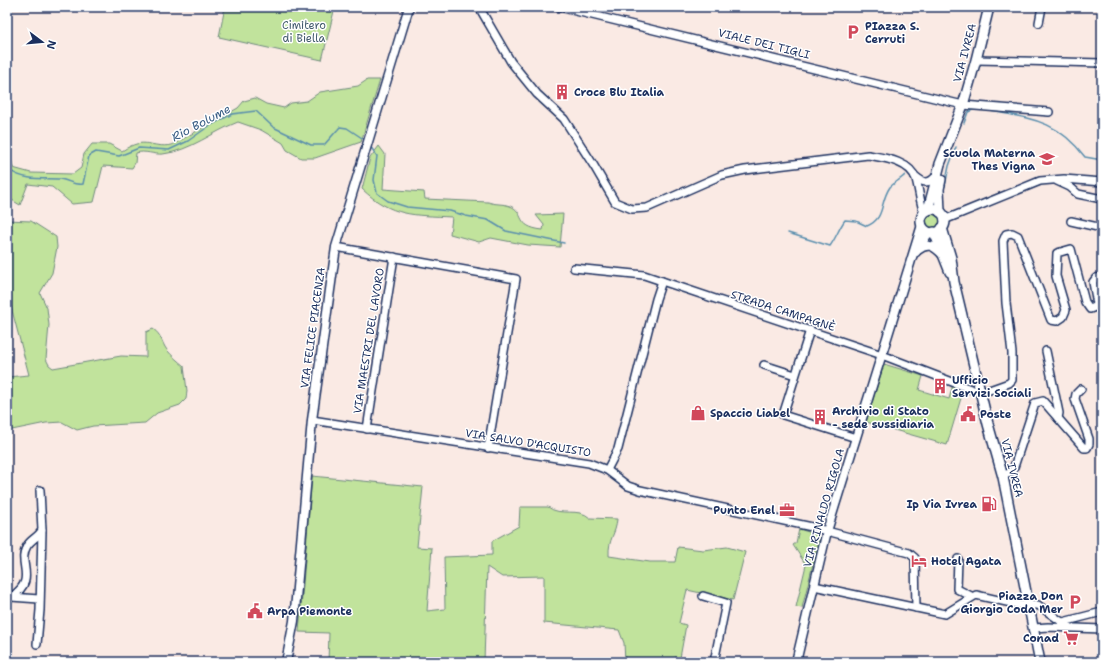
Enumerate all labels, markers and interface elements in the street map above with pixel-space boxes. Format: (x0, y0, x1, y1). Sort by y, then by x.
park label: Cimitero di Biella (282, 18, 326, 46)
place label: PIazza S. Cerruti (865, 19, 919, 47)
north arrow (22, 22, 62, 62)
street label: VIA IVREA (950, 22, 980, 84)
parking icon: PIazza S. Cerruti (844, 23, 862, 41)
street label: VIALE DEI TIGLI (716, 25, 812, 63)
text: N (43, 38, 60, 51)
building icon: Croce Blu Italia (553, 83, 571, 101)
place label: Croce Blu Italia (574, 85, 665, 100)
water label: Rio Bolume (169, 101, 234, 145)
place label: Scuola Materna Thes Vigna (943, 146, 1035, 174)
school or university icon: Scuola Materna Thes Vigna (1038, 150, 1056, 168)
street label: VIA FELICE PIACENZA (297, 267, 329, 389)
street label: VIA MAESTRI DEL LAVORO (350, 267, 388, 415)
street label: STRADA CAMPAGNÈ (729, 286, 838, 335)
place label: Ufficio Servizi Sociali (952, 373, 1031, 401)
building icon: Ufficio Servizi Sociali (931, 377, 949, 395)
shop icon: Spaccio Liabel (689, 404, 707, 422)
place label: Archivio di Stato - sede sussidiaria (832, 404, 935, 432)
public building icon: Poste (959, 405, 977, 423)
place label: Spaccio Liabel (710, 406, 790, 421)
place label: Poste (980, 407, 1012, 422)
building icon: Archivio di Stato - sede sussidiaria (811, 408, 829, 426)
street label: VIA SALVO D'ACQUISTO (464, 426, 592, 460)
street label: VIA IVREA (997, 437, 1027, 499)
street label: VIA RINALDO RIGOLA (800, 447, 848, 569)
fuel station icon: Ip Via Ivrea (980, 495, 998, 513)
place label: Ip Via Ivrea (906, 497, 977, 512)
office icon: Punto Enel (778, 501, 796, 519)
place label: Punto Enel (713, 503, 775, 518)
hotel icon: Hotel Agata (910, 552, 928, 570)
place label: Hotel Agata (931, 554, 1002, 569)
place label: Piazza Don Giorgio Coda Mer (960, 589, 1064, 617)
parking icon: Piazza Don Giorgio Coda Mer (1066, 593, 1084, 611)
public building icon: Arpa Piemonte (246, 602, 264, 620)
place label: Arpa Piemonte (267, 604, 352, 619)
supermarket icon: Conad (1062, 629, 1080, 647)
place label: Conad (1023, 631, 1059, 646)

